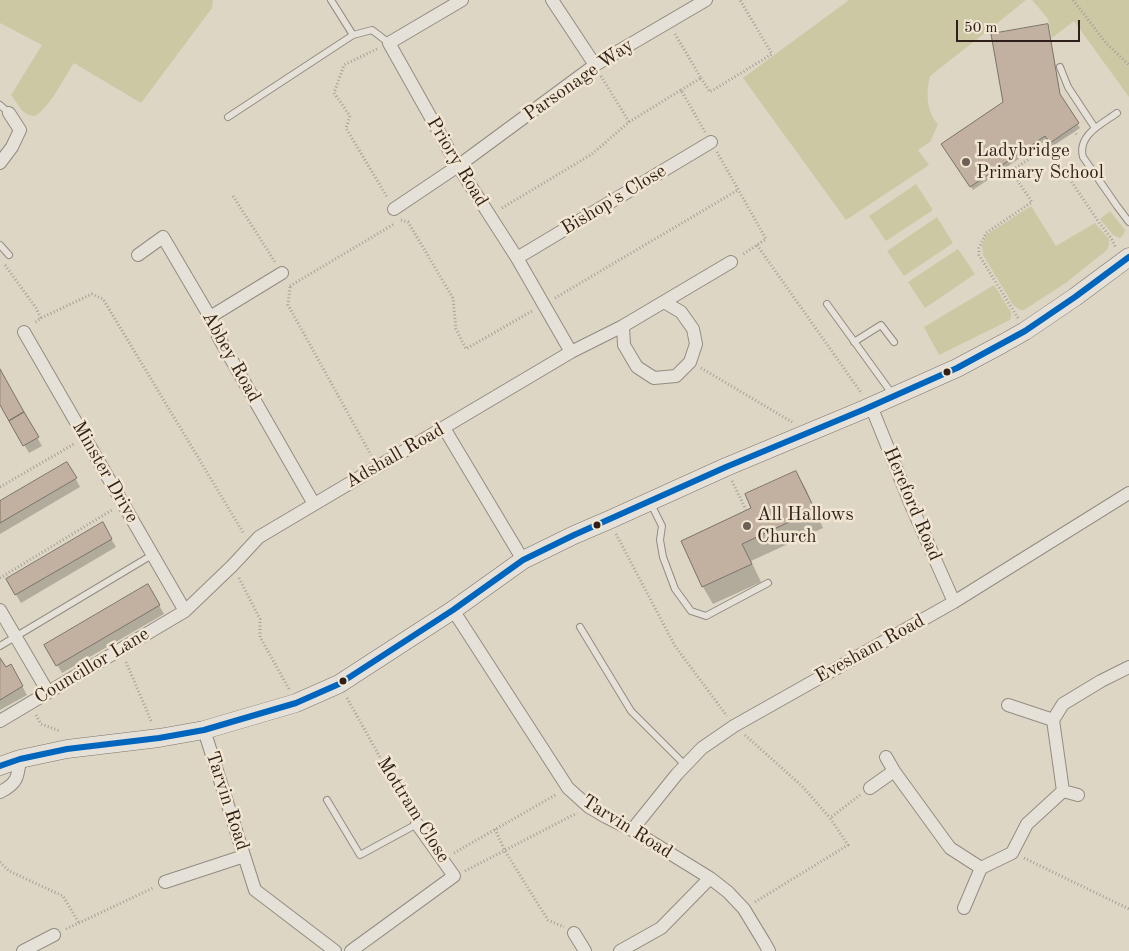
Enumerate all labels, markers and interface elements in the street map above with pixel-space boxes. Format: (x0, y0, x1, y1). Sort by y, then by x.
scale bar (959, 10, 1083, 42)
text: 50 m (964, 21, 998, 36)
street label: Parsonage Way (520, 34, 638, 126)
street label: Priory Road (421, 113, 493, 211)
place label: Ladybridge Primary School (976, 140, 1104, 184)
marker: Ladybridge Primary School (960, 156, 972, 168)
street label: Bishop's Close (557, 160, 671, 240)
street label: Abbey Road (197, 308, 265, 406)
unlabelled marker (942, 367, 952, 377)
street label: Minster Drive (67, 417, 143, 527)
street label: Adshall Road (342, 419, 448, 493)
street label: Hereford Road (878, 444, 946, 564)
place label: All Hallows Church (757, 504, 854, 548)
unlabelled marker (592, 520, 602, 530)
marker: All Hallows Church (741, 520, 753, 532)
street label: Evesham Road (811, 610, 929, 688)
street label: Councillor Lane (30, 623, 154, 709)
unlabelled marker (338, 676, 348, 686)
street label: Tarvin Road (200, 749, 254, 853)
street label: Mottram Close (371, 753, 455, 867)
street label: Tarvin Road (577, 790, 677, 864)

